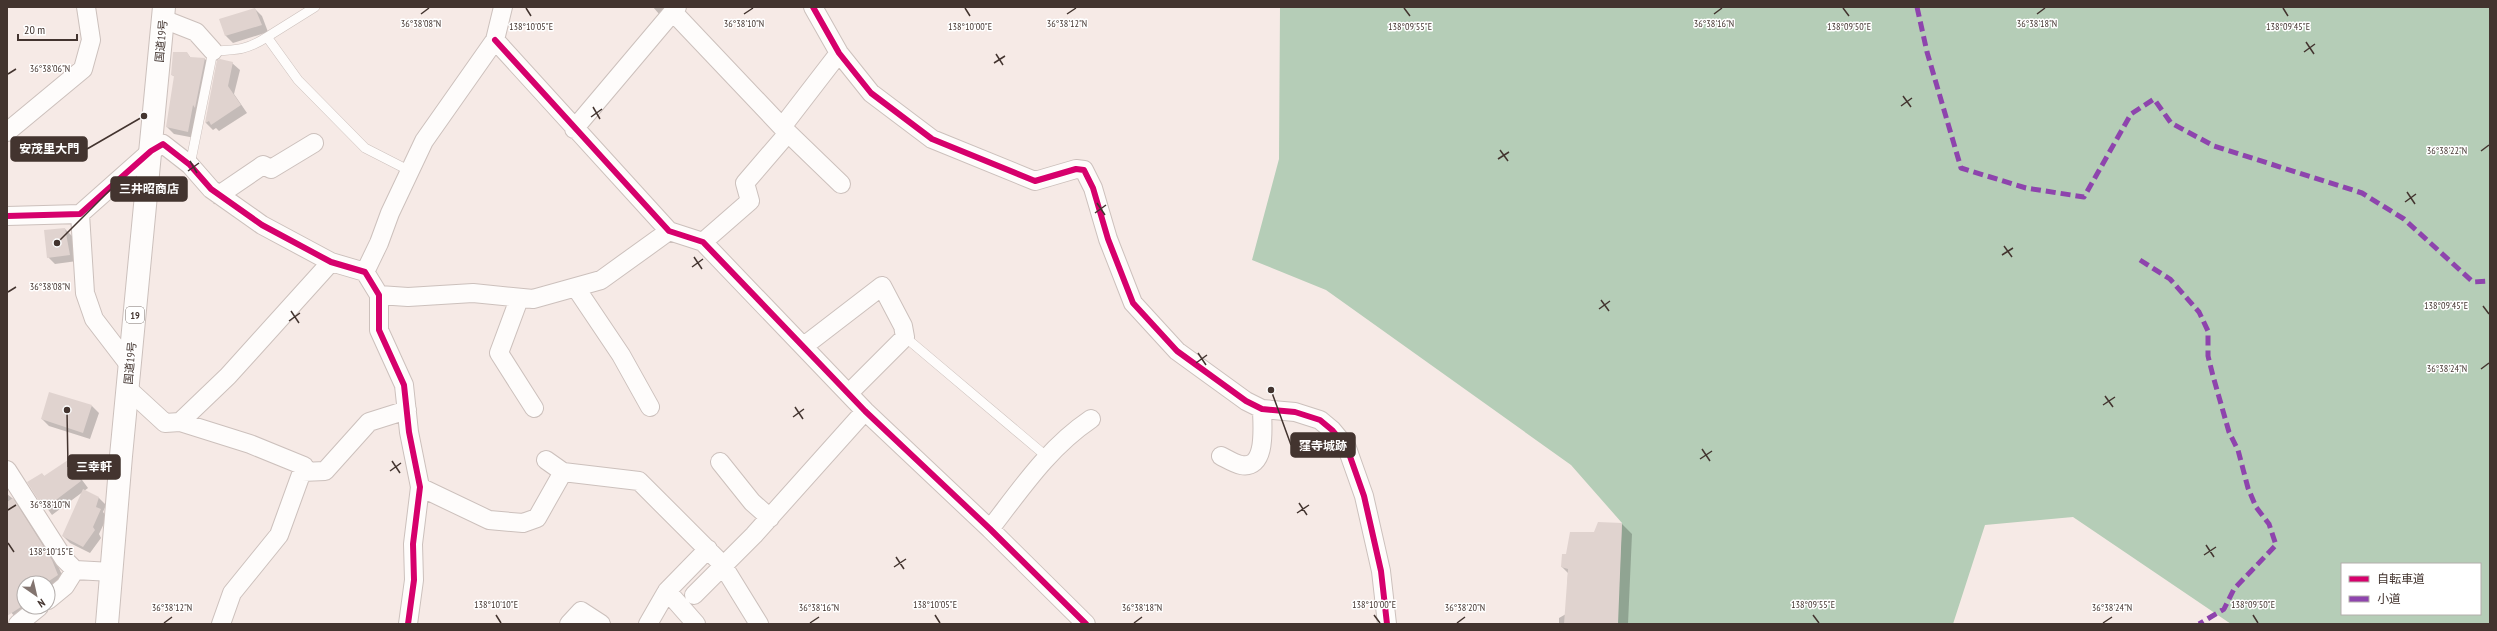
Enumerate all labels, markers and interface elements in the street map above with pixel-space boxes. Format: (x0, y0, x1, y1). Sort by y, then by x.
scale bar (18, 16, 77, 42)
text: 36°38'08"N (401, 17, 441, 30)
text: 36°38'10"N (724, 17, 764, 30)
text: 36°38'12"N (1047, 17, 1087, 30)
text: 36°38'16"N (1694, 17, 1734, 30)
text: 36°38'18"N (2017, 17, 2057, 30)
street label: 国道19号 (152, 19, 170, 63)
text: 138°10'05"E (509, 20, 553, 33)
text: 138°10'00"E (948, 20, 992, 33)
text: 138°09'55"E (1388, 20, 1432, 33)
text: 138°09'50"E (1827, 20, 1871, 33)
text: 138°09'45"E (2266, 20, 2310, 33)
text: 20 m (24, 22, 45, 37)
text: 36°38'06"N (30, 62, 70, 75)
callout: 安茂里大門 (11, 137, 87, 161)
text: 安茂里大門 (19, 141, 79, 156)
text: 36°38'22"N (2427, 144, 2467, 157)
callout: 三井昭商店 (111, 177, 187, 201)
text: 三井昭商店 (119, 181, 179, 196)
text: 36°38'08"N (30, 280, 70, 293)
text: 138°09'45"E (2424, 299, 2468, 312)
road number: 19 (126, 307, 144, 323)
street label: 国道19号 (121, 341, 139, 385)
text: 36°38'24"N (2427, 362, 2467, 375)
callout: 窪寺城跡 (1291, 433, 1355, 457)
text: 窪寺城跡 (1299, 438, 1347, 453)
callout: 三幸軒 (68, 455, 120, 479)
text: 三幸軒 (76, 459, 112, 474)
text: 36°38'10"N (30, 498, 70, 511)
text: 138°10'15"E (29, 545, 73, 558)
legend (2341, 563, 2481, 615)
text: 自転車道 (2377, 571, 2425, 586)
north arrow (16, 575, 56, 615)
text: 小道 (2377, 591, 2401, 606)
text: N (35, 596, 48, 611)
text: 138°10'10"E (474, 598, 518, 611)
text: 138°10'05"E (913, 598, 957, 611)
text: 138°10'00"E (1352, 598, 1396, 611)
text: 138°09'55"E (1791, 598, 1835, 611)
text: 138°09'50"E (2231, 598, 2275, 611)
text: 36°38'12"N (152, 601, 192, 614)
text: 36°38'16"N (799, 601, 839, 614)
text: 36°38'18"N (1122, 601, 1162, 614)
text: 36°38'20"N (1445, 601, 1485, 614)
text: 36°38'24"N (2092, 601, 2132, 614)

